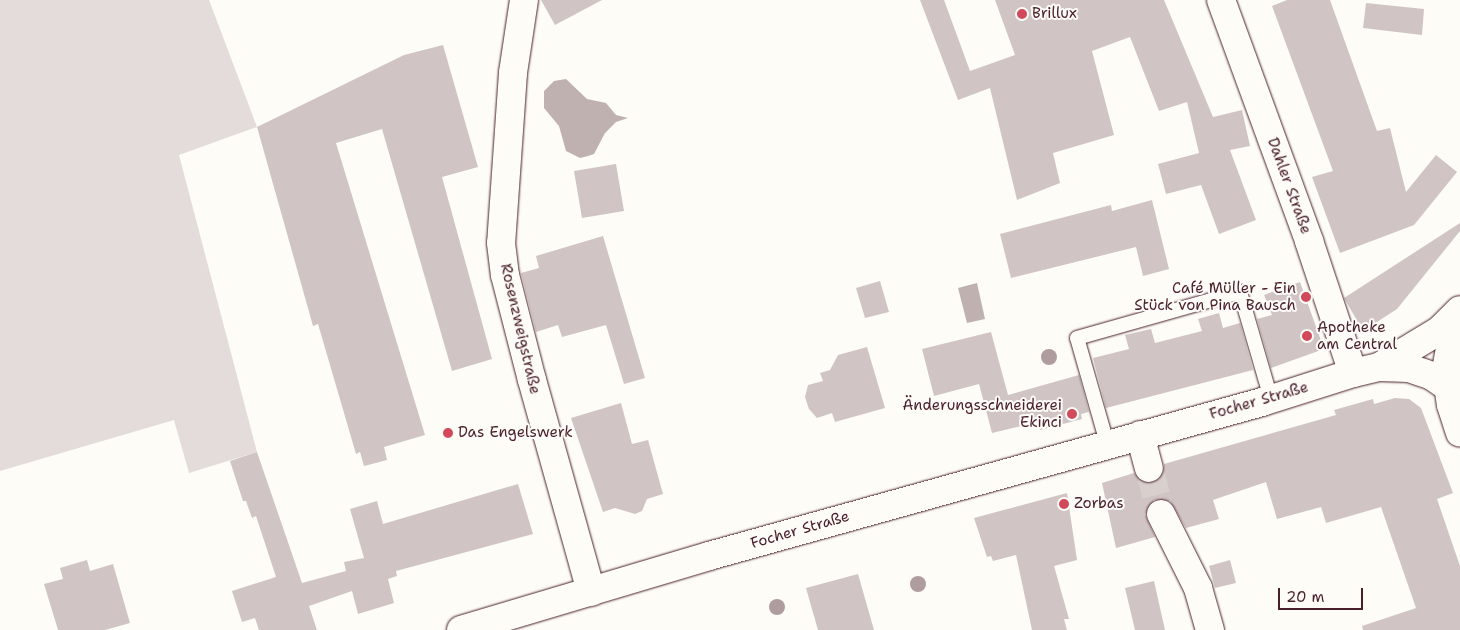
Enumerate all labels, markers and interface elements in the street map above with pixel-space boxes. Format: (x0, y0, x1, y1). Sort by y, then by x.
place label: Brillux (1032, 5, 1077, 23)
marker: Brillux (1016, 8, 1028, 20)
street label: Dahler Straße (1263, 135, 1315, 237)
street label: Rosenzweigstraße (496, 262, 544, 396)
place label: Café Müller - Ein Stück von Pina Bausch (1134, 279, 1296, 314)
marker: Café Müller - Ein Stück von Pina Bausch (1300, 291, 1312, 303)
place label: Apotheke am Central (1317, 318, 1397, 353)
marker: Apotheke am Central (1301, 330, 1313, 342)
street label: Focher Straße (1207, 378, 1311, 424)
place label: Änderungsschneiderei Ekinci (903, 396, 1062, 431)
marker: Änderungsschneiderei Ekinci (1066, 408, 1078, 420)
place label: Das Engelswerk (458, 424, 573, 442)
marker: Das Engelswerk (442, 427, 454, 439)
place label: Zorbas (1074, 495, 1124, 513)
marker: Zorbas (1058, 498, 1070, 510)
street label: Focher Straße (748, 507, 852, 553)
scale bar (1280, 578, 1365, 610)
text: 20 m (1286, 587, 1325, 607)

